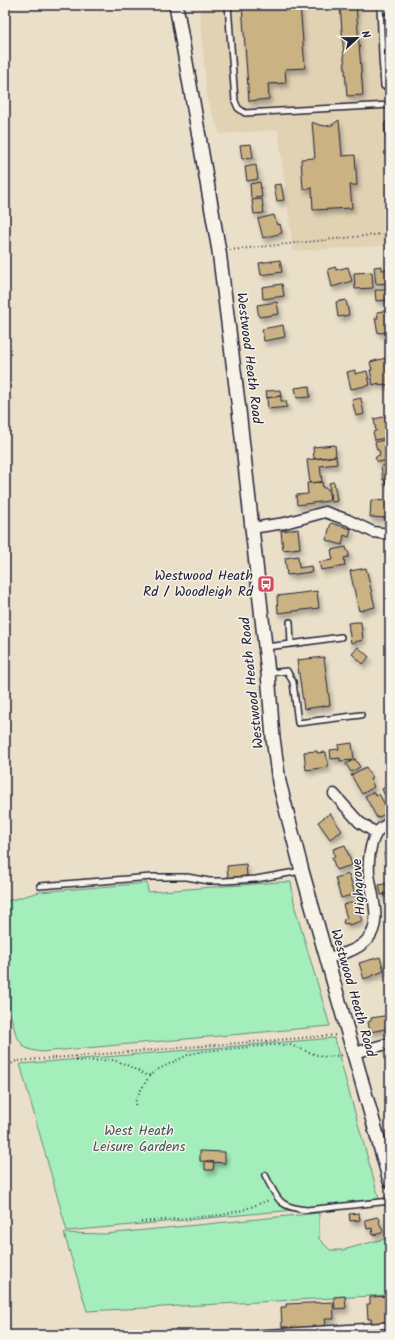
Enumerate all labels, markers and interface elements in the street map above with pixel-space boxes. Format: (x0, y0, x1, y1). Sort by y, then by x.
north arrow (337, 18, 377, 58)
text: N (356, 28, 375, 41)
street label: Westwood Heath Road (230, 291, 268, 426)
place label: Westwood Heath Rd / Woodleigh Rd (143, 565, 254, 603)
bus stop icon: Westwood Heath Rd / Woodleigh Rd (256, 574, 276, 594)
street label: Westwood Heath Road (234, 615, 270, 750)
street label: Highgrove (346, 857, 372, 916)
street label: Westwood Heath Road (324, 926, 382, 1061)
park label: West Heath Leisure Gardens (93, 1120, 186, 1158)

